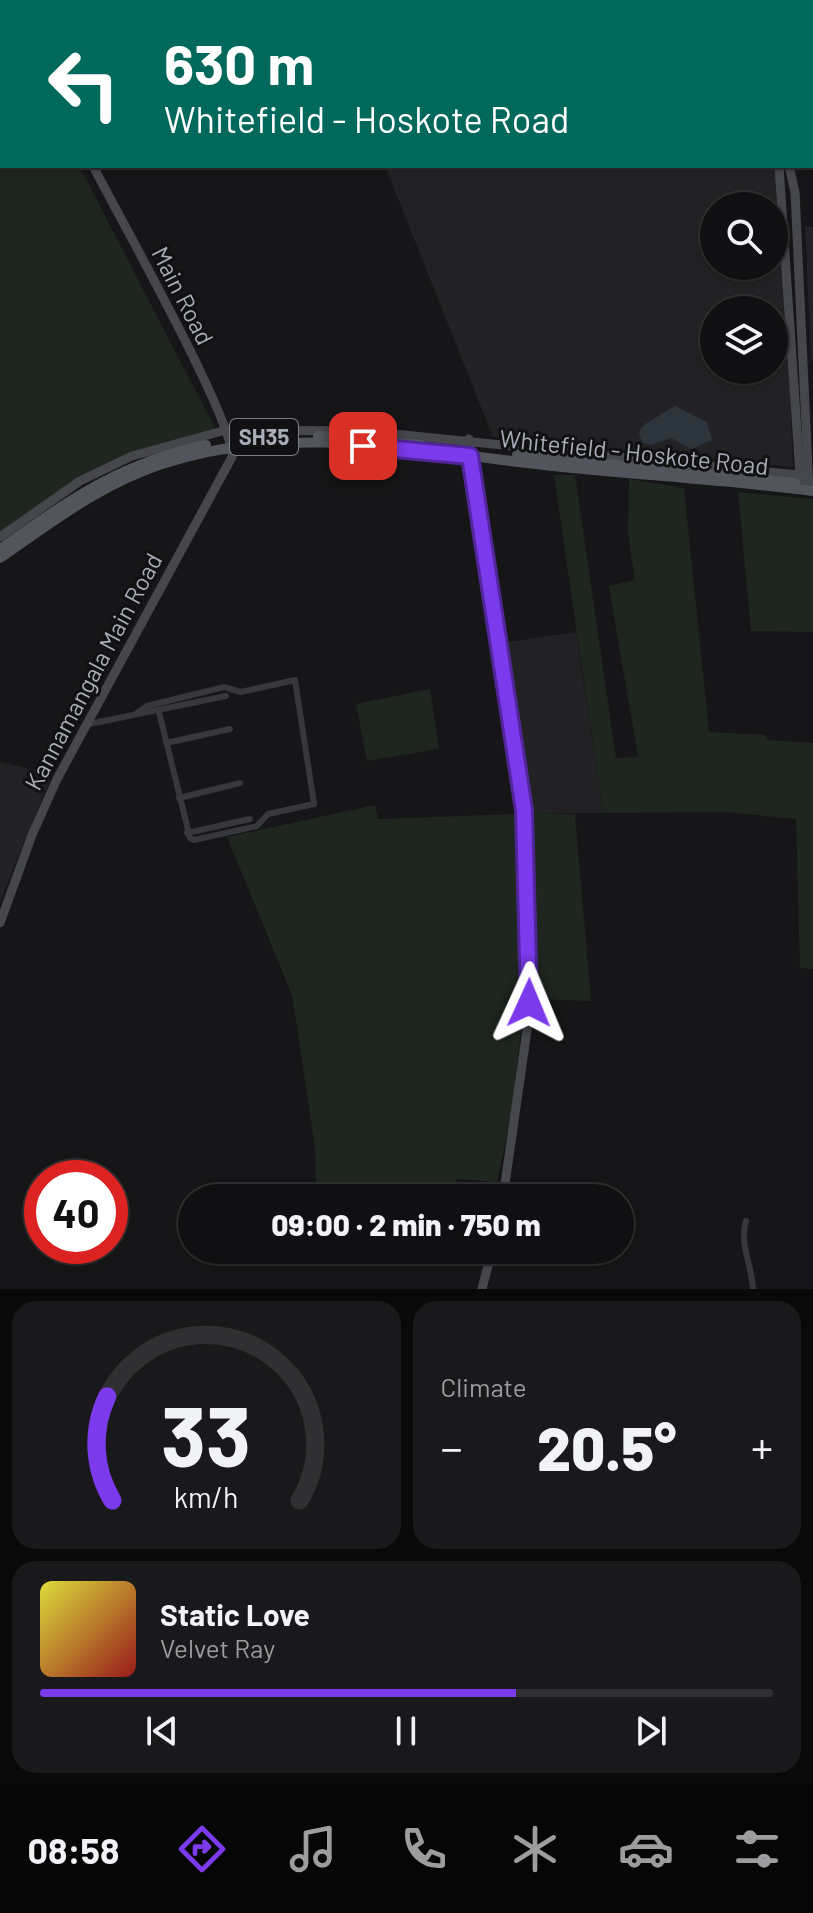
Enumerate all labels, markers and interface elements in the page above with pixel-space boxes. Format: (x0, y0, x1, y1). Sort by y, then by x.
text: 630 m (164, 29, 314, 96)
icon: left (32, 32, 136, 136)
text: Whitefield - Hoskote Road (164, 97, 569, 140)
map controls (700, 192, 788, 384)
button: search (700, 192, 788, 280)
street label: Main Road (146, 241, 220, 349)
button: layers (700, 296, 788, 384)
pin (329, 412, 397, 480)
road number: SH35 (230, 419, 298, 455)
street label: Whitefield - Hoskote Road (498, 423, 770, 480)
icon: arrive (341, 424, 385, 468)
street label: Kannamangala Main Road (18, 548, 167, 795)
position arrow (487, 961, 571, 1045)
speed limit sign: 40 (24, 1160, 128, 1264)
text: 09:00 · 2 min · 750 m (271, 1206, 541, 1242)
text: Climate (441, 1371, 527, 1402)
text: 33 (161, 1384, 251, 1484)
text: 20.5° (537, 1411, 677, 1483)
text: − (441, 1420, 463, 1473)
text: + (751, 1420, 773, 1473)
text: km/h (174, 1479, 239, 1514)
text: Static Love (160, 1596, 310, 1632)
text: Velvet Ray (160, 1632, 275, 1663)
icon: previous (140, 1709, 184, 1753)
icon: pause (384, 1709, 428, 1753)
icon: next (629, 1709, 673, 1753)
icon: directions (174, 1821, 230, 1877)
icon: music (285, 1821, 341, 1877)
icon: phone (396, 1821, 452, 1877)
icon: climate (507, 1821, 563, 1877)
icon: car (618, 1821, 674, 1877)
icon: filters (729, 1821, 785, 1877)
text: 08:58 (28, 1828, 119, 1871)

